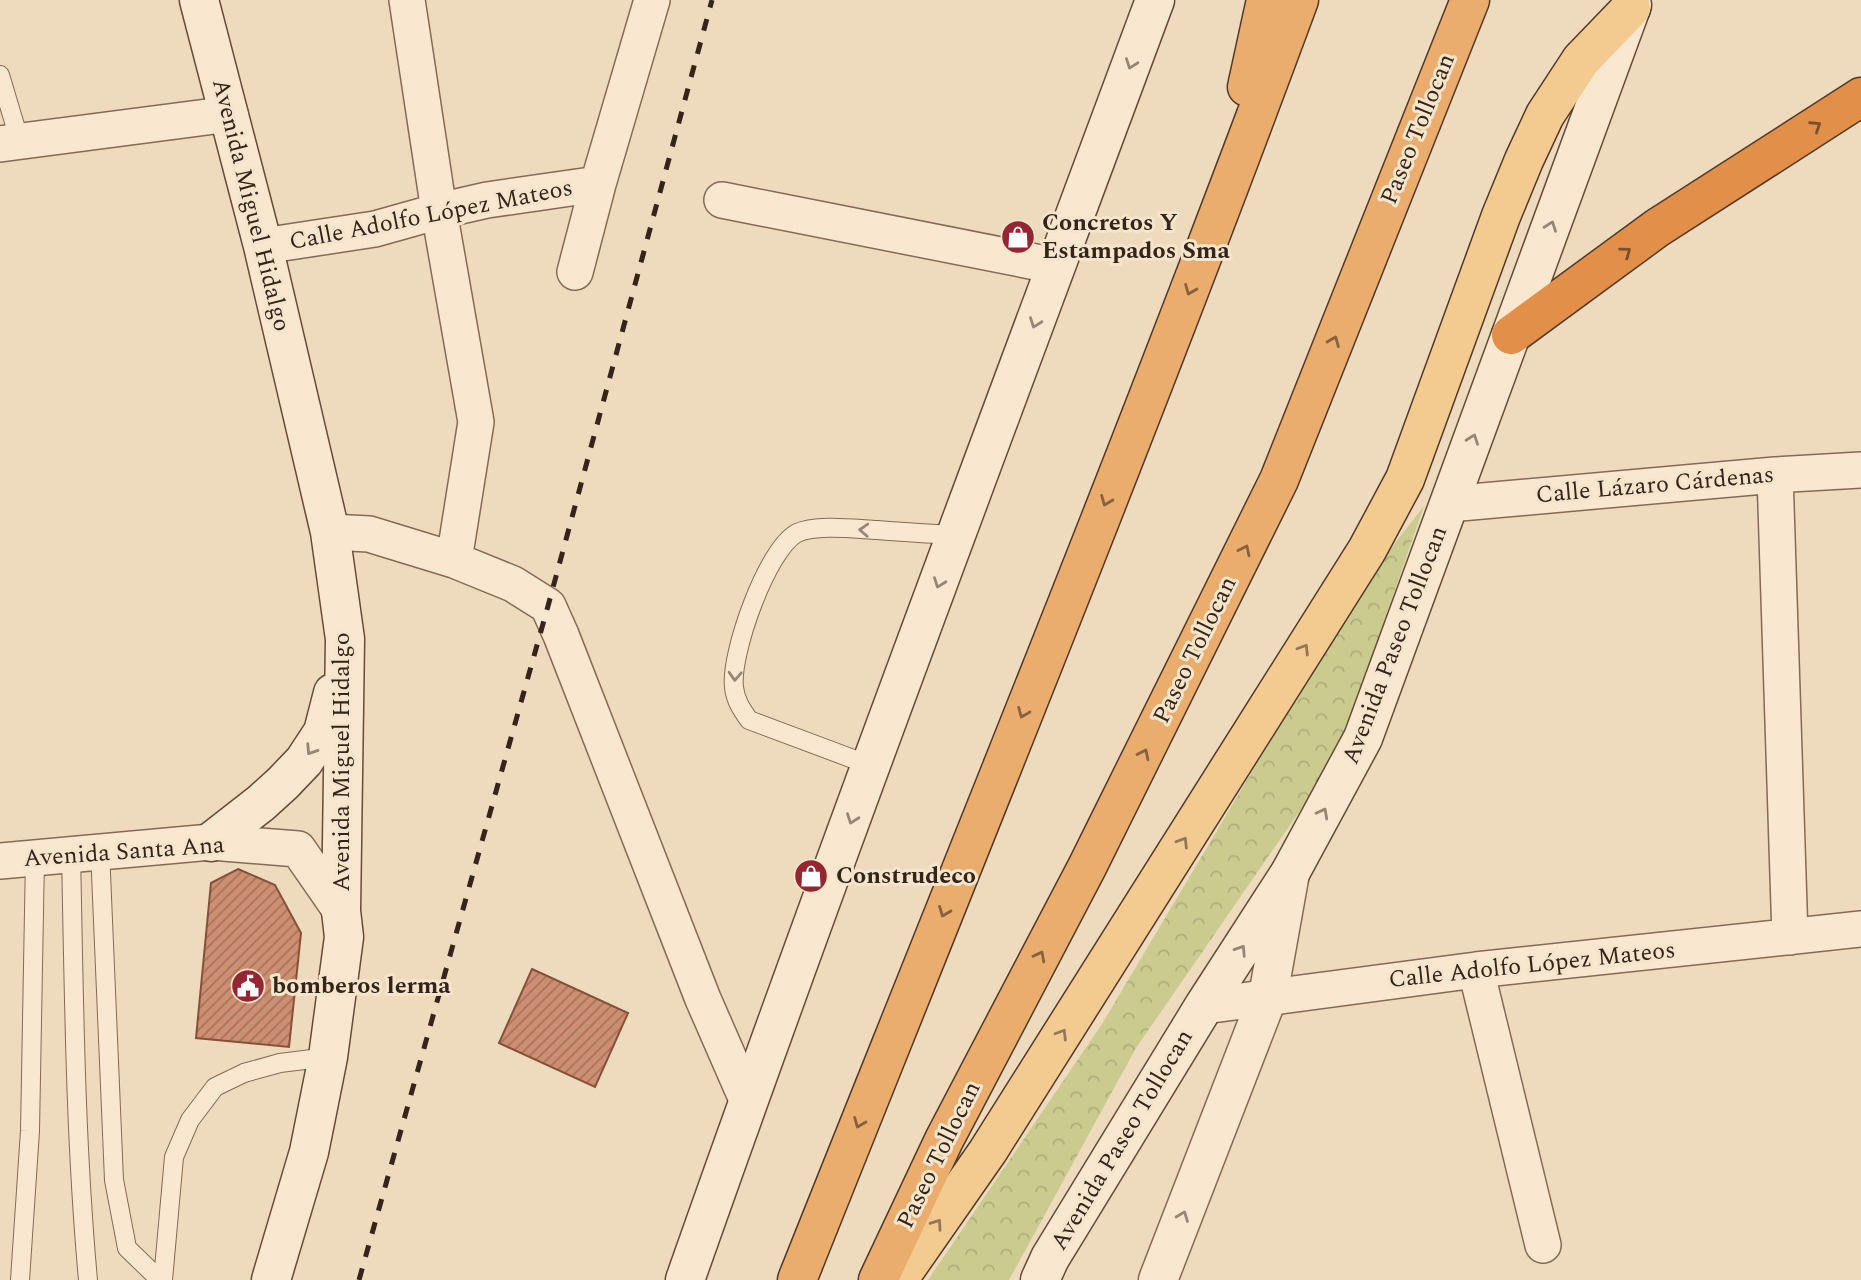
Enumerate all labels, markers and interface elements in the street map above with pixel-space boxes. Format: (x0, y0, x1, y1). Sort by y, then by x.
street label: Paseo Tollocan (1371, 48, 1465, 210)
one-way arrow (1126, 57, 1140, 69)
street label: Avenida Miguel Hidalgo (202, 75, 300, 335)
one-way arrow (1808, 122, 1821, 135)
street label: Calle Adolfo López Mateos (286, 170, 576, 260)
place label: Concretos Y Estampados Sma (1042, 205, 1230, 269)
shop icon: Concretos Y Estampados Sma (999, 218, 1037, 256)
one-way arrow (1543, 220, 1557, 232)
one-way arrow (1618, 247, 1631, 260)
one-way arrow (1184, 283, 1198, 295)
one-way arrow (1029, 317, 1043, 329)
one-way arrow (1326, 336, 1340, 348)
one-way arrow (1465, 434, 1479, 446)
street label: Calle Lázaro Cárdenas (1534, 457, 1776, 513)
one-way arrow (1101, 495, 1115, 507)
street label: Avenida Paseo Tollocan (1333, 521, 1457, 769)
one-way arrow (858, 522, 869, 537)
one-way arrow (1236, 545, 1250, 557)
street label: Paseo Tollocan (1144, 570, 1246, 730)
one-way arrow (933, 576, 947, 588)
street label: Avenida Miguel Hidalgo (324, 632, 360, 892)
one-way arrow (1296, 644, 1309, 657)
one-way arrow (727, 671, 742, 682)
one-way arrow (1017, 706, 1031, 718)
one-way arrow (306, 743, 319, 756)
one-way arrow (1135, 749, 1149, 761)
one-way arrow (1315, 808, 1328, 820)
one-way arrow (846, 813, 860, 825)
street label: Avenida Santa Ana (22, 827, 226, 877)
one-way arrow (1174, 836, 1187, 849)
shop icon: Construdeco (792, 857, 830, 895)
place label: Construdeco (836, 858, 976, 894)
one-way arrow (938, 905, 952, 917)
street label: Calle Adolfo López Mateos (1387, 932, 1677, 998)
one-way arrow (1232, 944, 1245, 957)
one-way arrow (1032, 951, 1046, 964)
public building icon: bomberos lerma (229, 967, 267, 1005)
place label: bomberos lerma (272, 968, 451, 1004)
street label: Avenida Paseo Tollocan (1042, 1022, 1202, 1258)
one-way arrow (1053, 1029, 1066, 1042)
street label: Paseo Tollocan (888, 1075, 990, 1235)
one-way arrow (854, 1117, 868, 1129)
one-way arrow (1174, 1211, 1188, 1223)
one-way arrow (929, 1219, 941, 1232)

